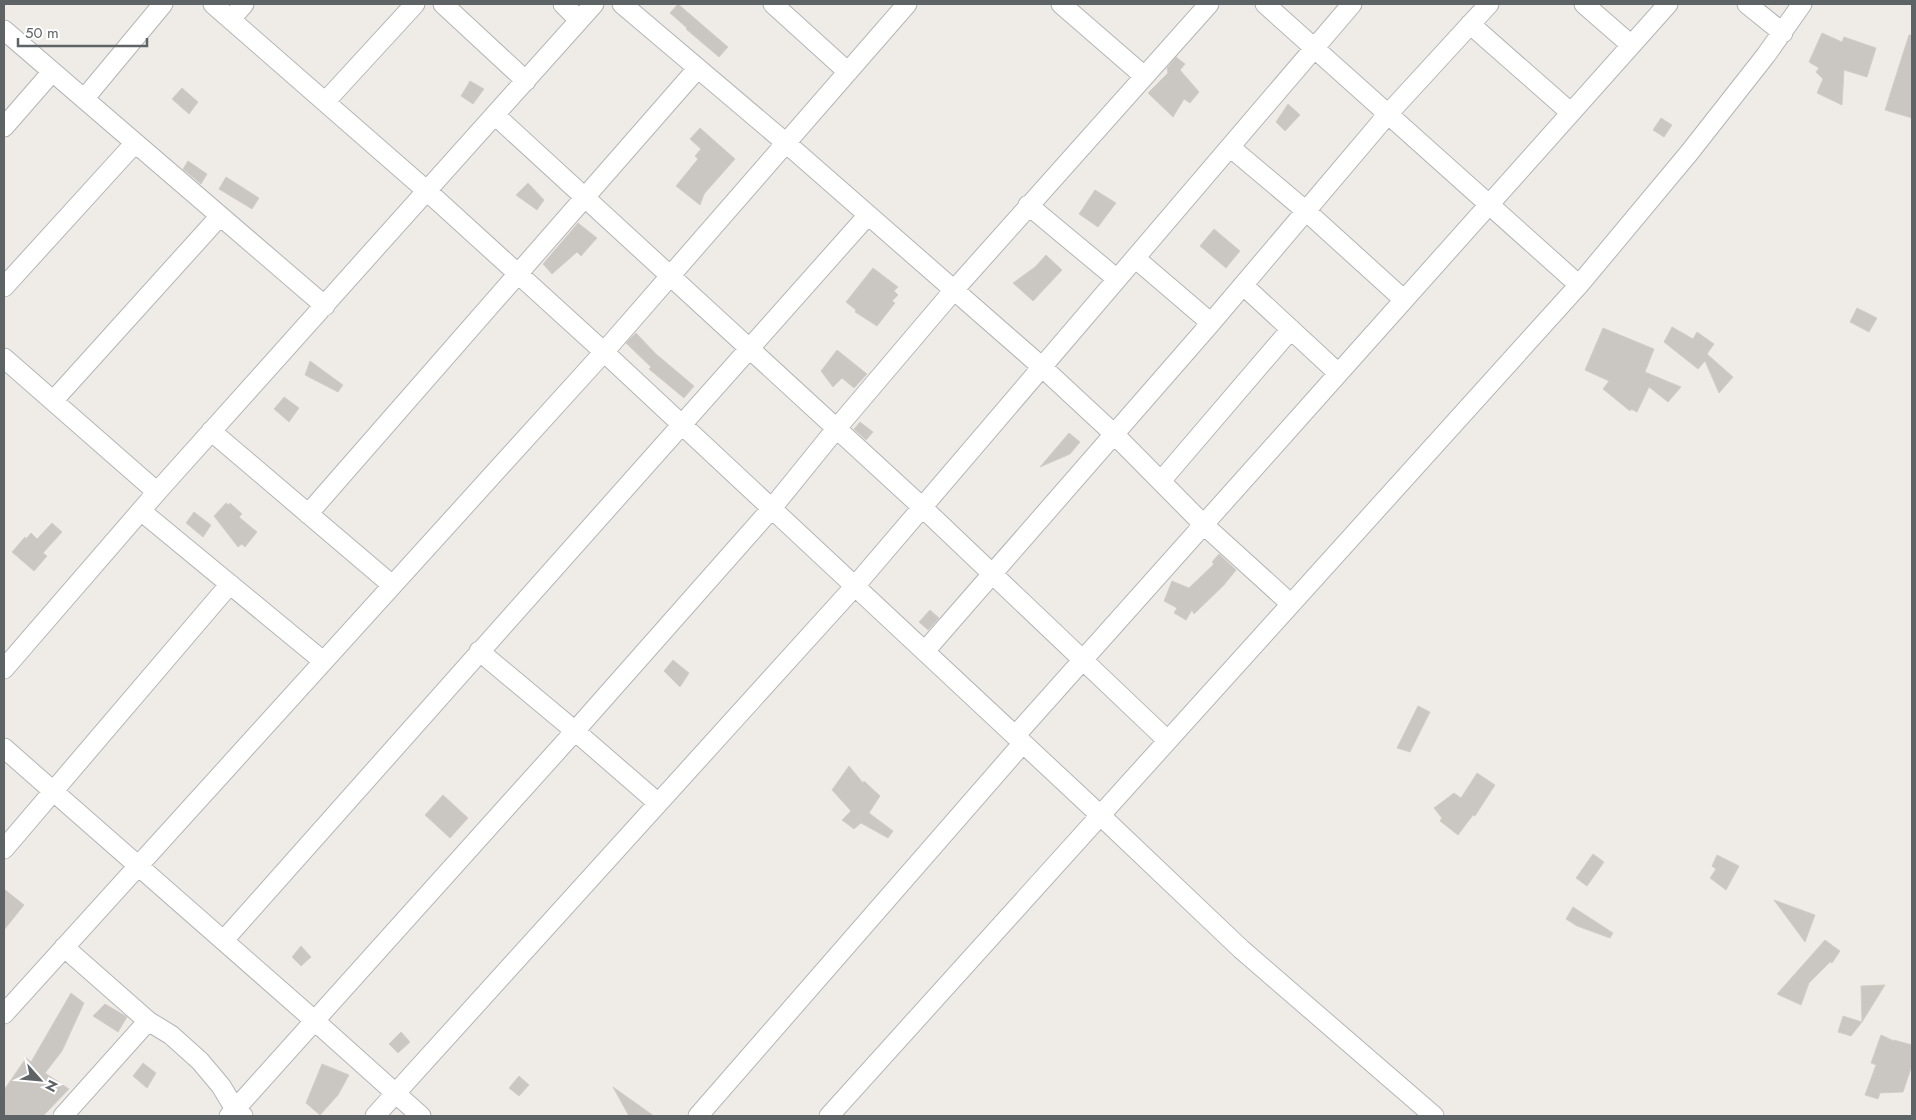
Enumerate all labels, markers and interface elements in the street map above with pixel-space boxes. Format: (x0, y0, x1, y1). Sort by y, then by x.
scale bar (18, 15, 146, 47)
text: 50 m (25, 22, 59, 44)
north arrow (15, 1055, 65, 1105)
text: N (40, 1076, 63, 1095)

